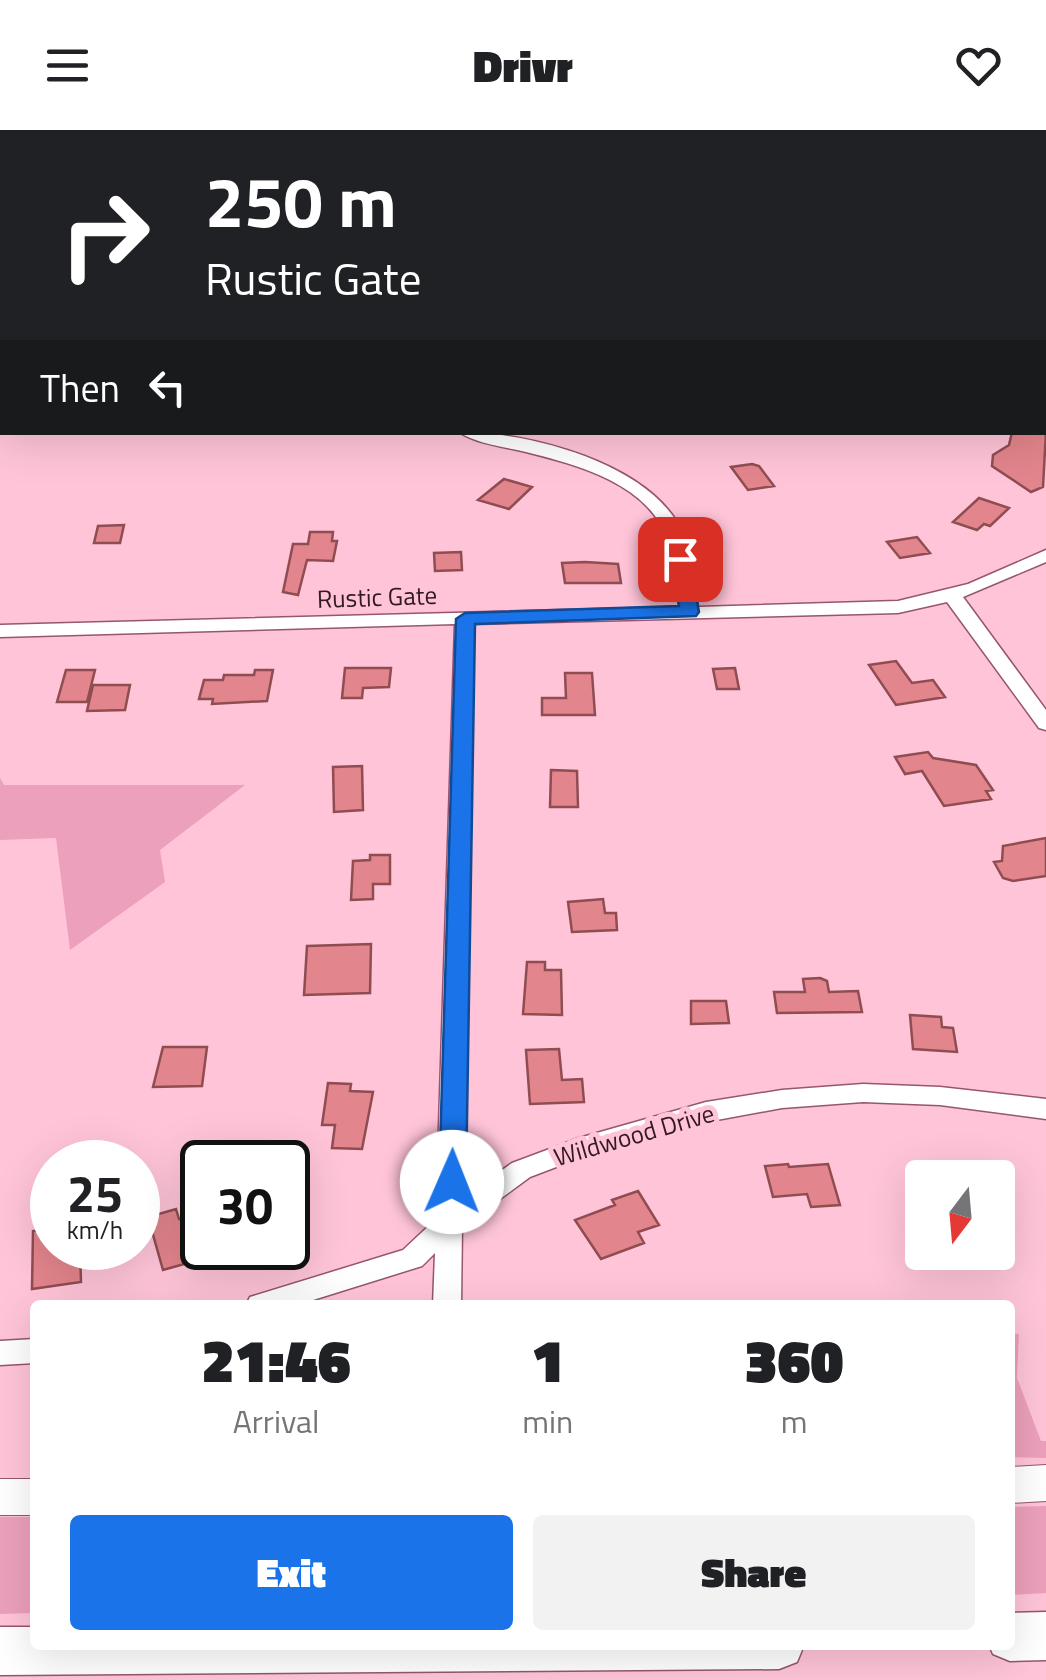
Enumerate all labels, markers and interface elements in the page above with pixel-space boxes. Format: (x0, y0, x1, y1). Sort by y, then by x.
text: Drivr (473, 31, 573, 99)
icon: menu (40, 38, 95, 93)
icon: heart (951, 38, 1006, 93)
text: 250 m (205, 148, 397, 254)
icon: right (40, 170, 170, 300)
text: Rustic Gate (205, 244, 421, 312)
text: Then (40, 359, 120, 417)
icon: left (140, 360, 195, 415)
pin (638, 517, 723, 602)
icon: arrive (653, 532, 708, 587)
street label: Rustic Gate (316, 576, 438, 618)
street label: Wildwood Drive (549, 1094, 719, 1176)
position arrow (400, 1130, 504, 1234)
speed limit sign: 30 (180, 1140, 310, 1270)
text: 25 (67, 1155, 123, 1231)
north arrow (905, 1160, 1015, 1270)
map controls (905, 1160, 1015, 1270)
text: km/h (67, 1211, 123, 1249)
text: 21:46 (201, 1314, 351, 1405)
text: 1 (531, 1314, 564, 1405)
text: 360 (745, 1314, 844, 1405)
text: Arrival (233, 1397, 319, 1445)
text: min (522, 1397, 573, 1445)
text: m (781, 1397, 807, 1445)
button: Exit (70, 1515, 513, 1630)
button: Share (533, 1515, 975, 1630)

